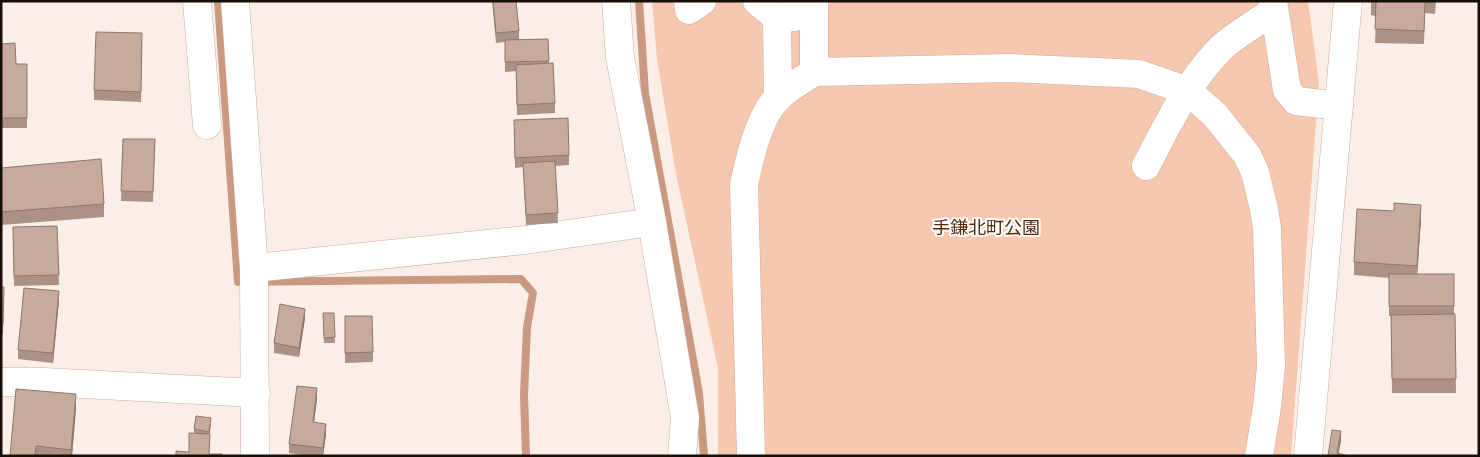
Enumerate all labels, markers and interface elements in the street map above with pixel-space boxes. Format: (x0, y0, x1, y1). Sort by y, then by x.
park label: 手鎌北町公園 (932, 217, 1040, 239)

